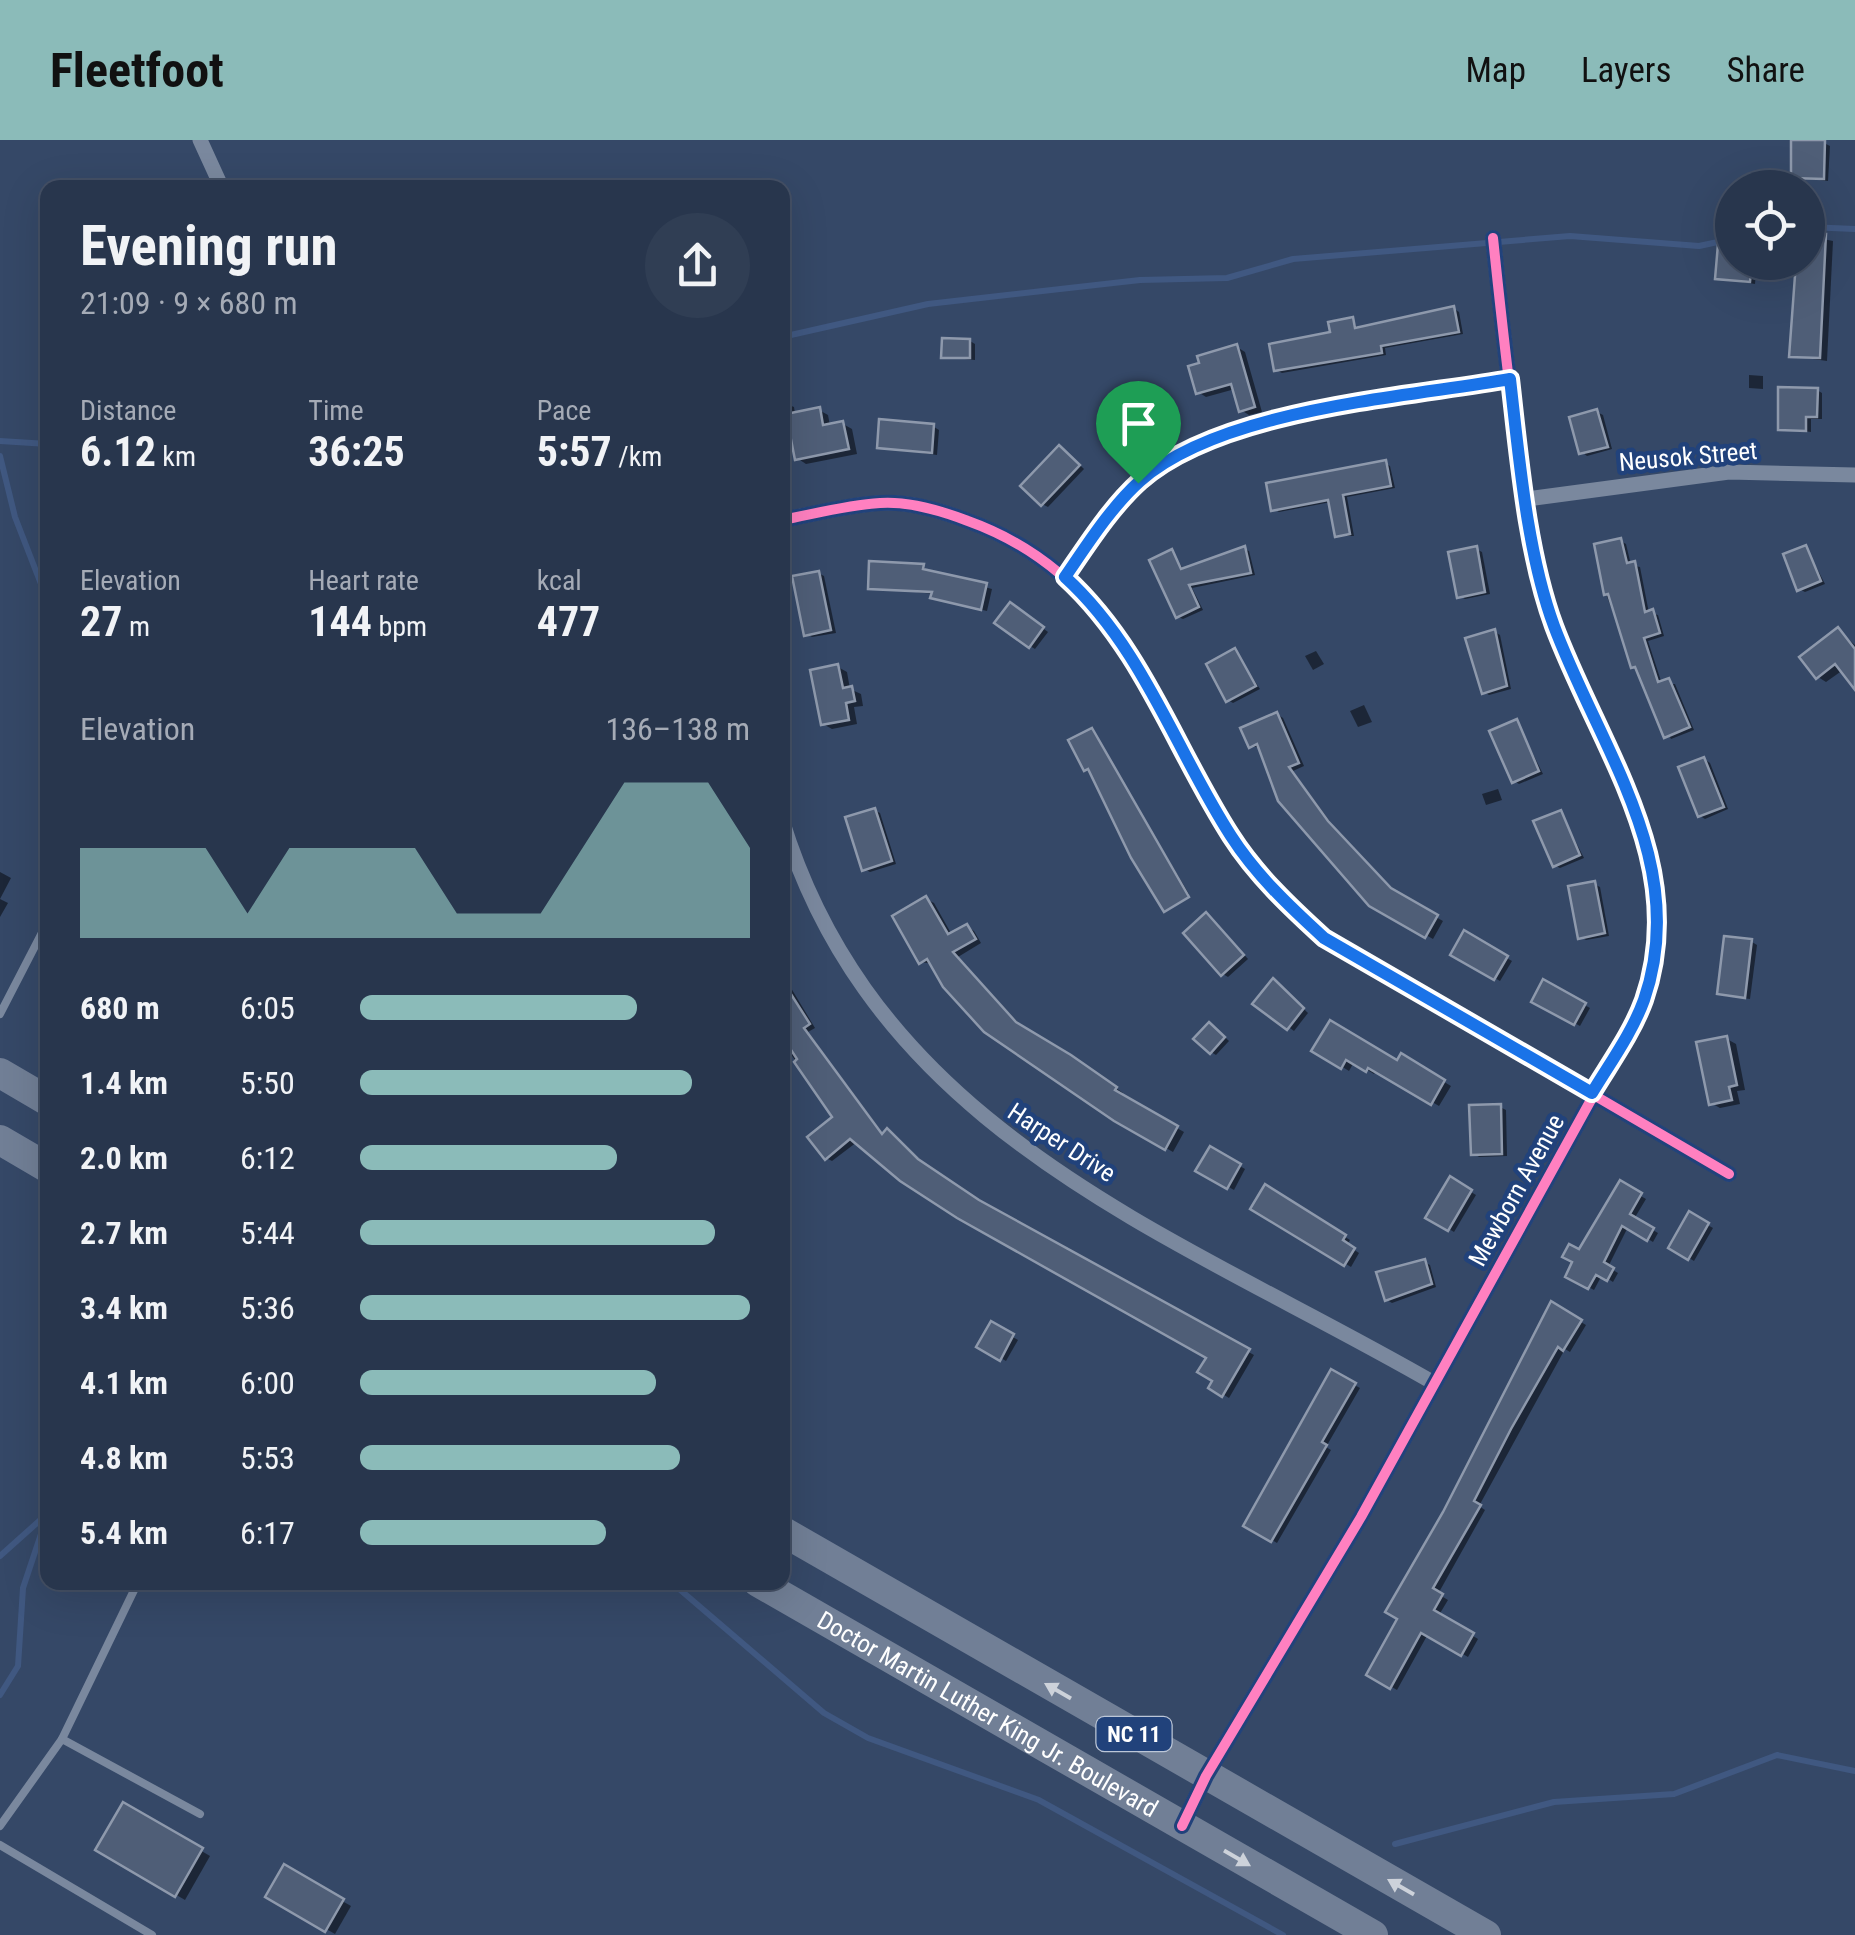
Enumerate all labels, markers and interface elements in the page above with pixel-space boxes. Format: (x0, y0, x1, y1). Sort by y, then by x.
text: Fleetfoot (50, 42, 224, 99)
text: Map (1465, 50, 1526, 91)
text: Layers (1581, 50, 1671, 91)
text: Share (1726, 50, 1805, 91)
map controls (1715, 170, 1825, 280)
button: locate (1715, 170, 1825, 280)
button: share (645, 213, 750, 318)
text: Evening run (80, 214, 338, 278)
text: 21:09 · 9 × 680 m (80, 284, 298, 322)
pin (1096, 381, 1181, 484)
text: Distance (80, 394, 177, 427)
text: Time (308, 394, 364, 427)
text: Pace (537, 394, 592, 427)
icon: arrive (1111, 396, 1166, 451)
text: 6.12 (80, 427, 156, 476)
text: 36:25 (308, 427, 405, 476)
text: 5:57 (537, 427, 612, 476)
street label: Neusok Street (1618, 436, 1758, 477)
text: km (156, 440, 196, 473)
text: /km (612, 440, 662, 473)
text: Elevation (80, 564, 181, 597)
text: Heart rate (308, 564, 419, 597)
text: kcal (537, 564, 582, 597)
text: 27 (80, 597, 122, 646)
text: 144 (308, 597, 372, 646)
text: 477 (537, 597, 600, 646)
text: m (122, 610, 150, 643)
text: bpm (372, 610, 427, 643)
text: Elevation (80, 710, 195, 748)
text: 136–138 m (605, 710, 750, 748)
text: 680 m (80, 989, 160, 1027)
text: 6:05 (240, 989, 295, 1027)
text: 1.4 km (80, 1064, 168, 1102)
text: 5:50 (240, 1064, 295, 1102)
street label: Harper Drive (1003, 1097, 1121, 1188)
street label: Mewborn Avenue (1463, 1109, 1570, 1271)
text: 2.0 km (80, 1139, 168, 1177)
text: 6:12 (240, 1139, 295, 1177)
text: 2.7 km (80, 1214, 168, 1252)
text: 5:44 (240, 1214, 295, 1252)
text: 3.4 km (80, 1289, 168, 1327)
text: 5:36 (240, 1289, 295, 1327)
text: 4.1 km (80, 1364, 168, 1402)
text: 6:00 (240, 1364, 295, 1402)
text: 4.8 km (80, 1439, 168, 1477)
text: 5:53 (240, 1439, 295, 1477)
text: 5.4 km (80, 1514, 168, 1552)
text: 6:17 (240, 1514, 295, 1552)
street label: Doctor Martin Luther King Jr. Boulevard (812, 1605, 1163, 1823)
one-way arrow (1044, 1682, 1072, 1700)
road number: NC 11 (1096, 1717, 1172, 1751)
one-way arrow (1223, 1849, 1252, 1866)
one-way arrow (1387, 1878, 1415, 1896)

